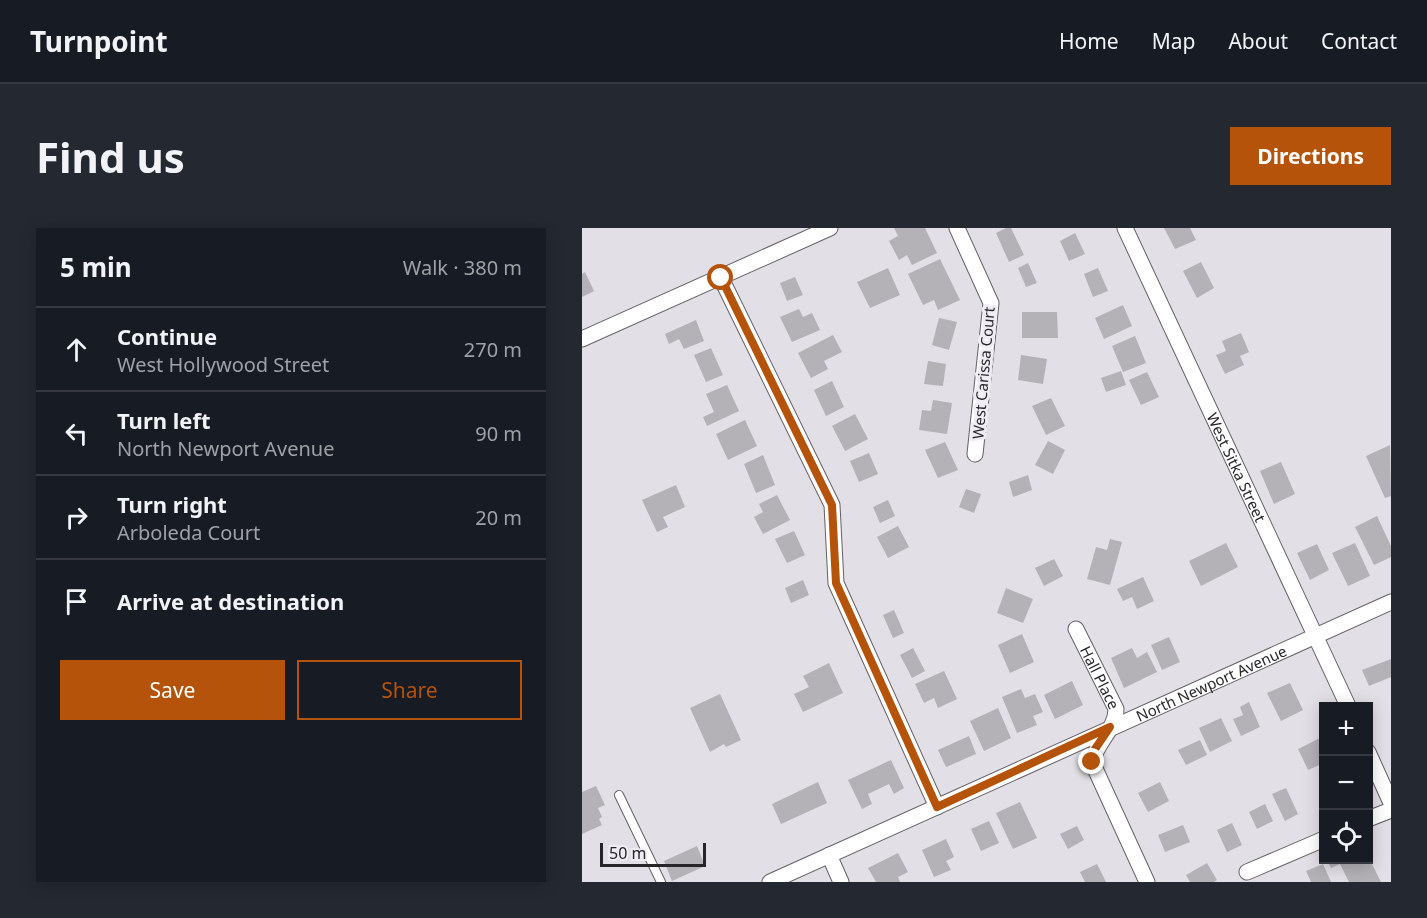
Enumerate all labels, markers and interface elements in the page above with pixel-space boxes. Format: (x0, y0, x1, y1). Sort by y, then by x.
text: Turnpoint (30, 22, 168, 60)
text: Home (1059, 27, 1119, 55)
text: Map (1152, 27, 1195, 55)
text: About (1228, 27, 1288, 55)
text: Contact (1321, 27, 1397, 55)
button: Directions (1230, 127, 1391, 185)
text: Find us (36, 128, 185, 185)
text: 5 min (60, 249, 132, 285)
text: Walk · 380 m (403, 254, 522, 281)
route start (707, 264, 733, 290)
street label: West Carissa Court (967, 305, 999, 440)
text: Continue (117, 321, 217, 351)
icon: ahead (60, 333, 93, 366)
text: 270 m (464, 336, 522, 363)
text: West Hollywood Street (117, 351, 329, 378)
text: Turn left (117, 405, 211, 435)
street label: West Sitka Street (1203, 409, 1271, 526)
icon: left (60, 417, 93, 450)
text: 90 m (475, 420, 522, 447)
text: North Newport Avenue (117, 435, 334, 462)
text: Turn right (117, 489, 227, 519)
icon: right (60, 501, 93, 534)
text: 20 m (475, 504, 522, 531)
text: Arboleda Court (117, 519, 260, 546)
icon: arrive (60, 585, 93, 618)
text: Arrive at destination (117, 586, 344, 616)
street label: North Newport Avenue (1133, 640, 1290, 726)
street label: Hall Place (1076, 642, 1124, 712)
button: Save (60, 660, 285, 720)
button: Share (297, 660, 522, 720)
map controls (1319, 702, 1373, 864)
button: + (1319, 702, 1373, 756)
route end (1078, 748, 1104, 774)
button: − (1319, 756, 1373, 810)
button: locate (1319, 810, 1373, 864)
scale bar (600, 840, 706, 868)
text: 50 m (609, 842, 646, 864)

